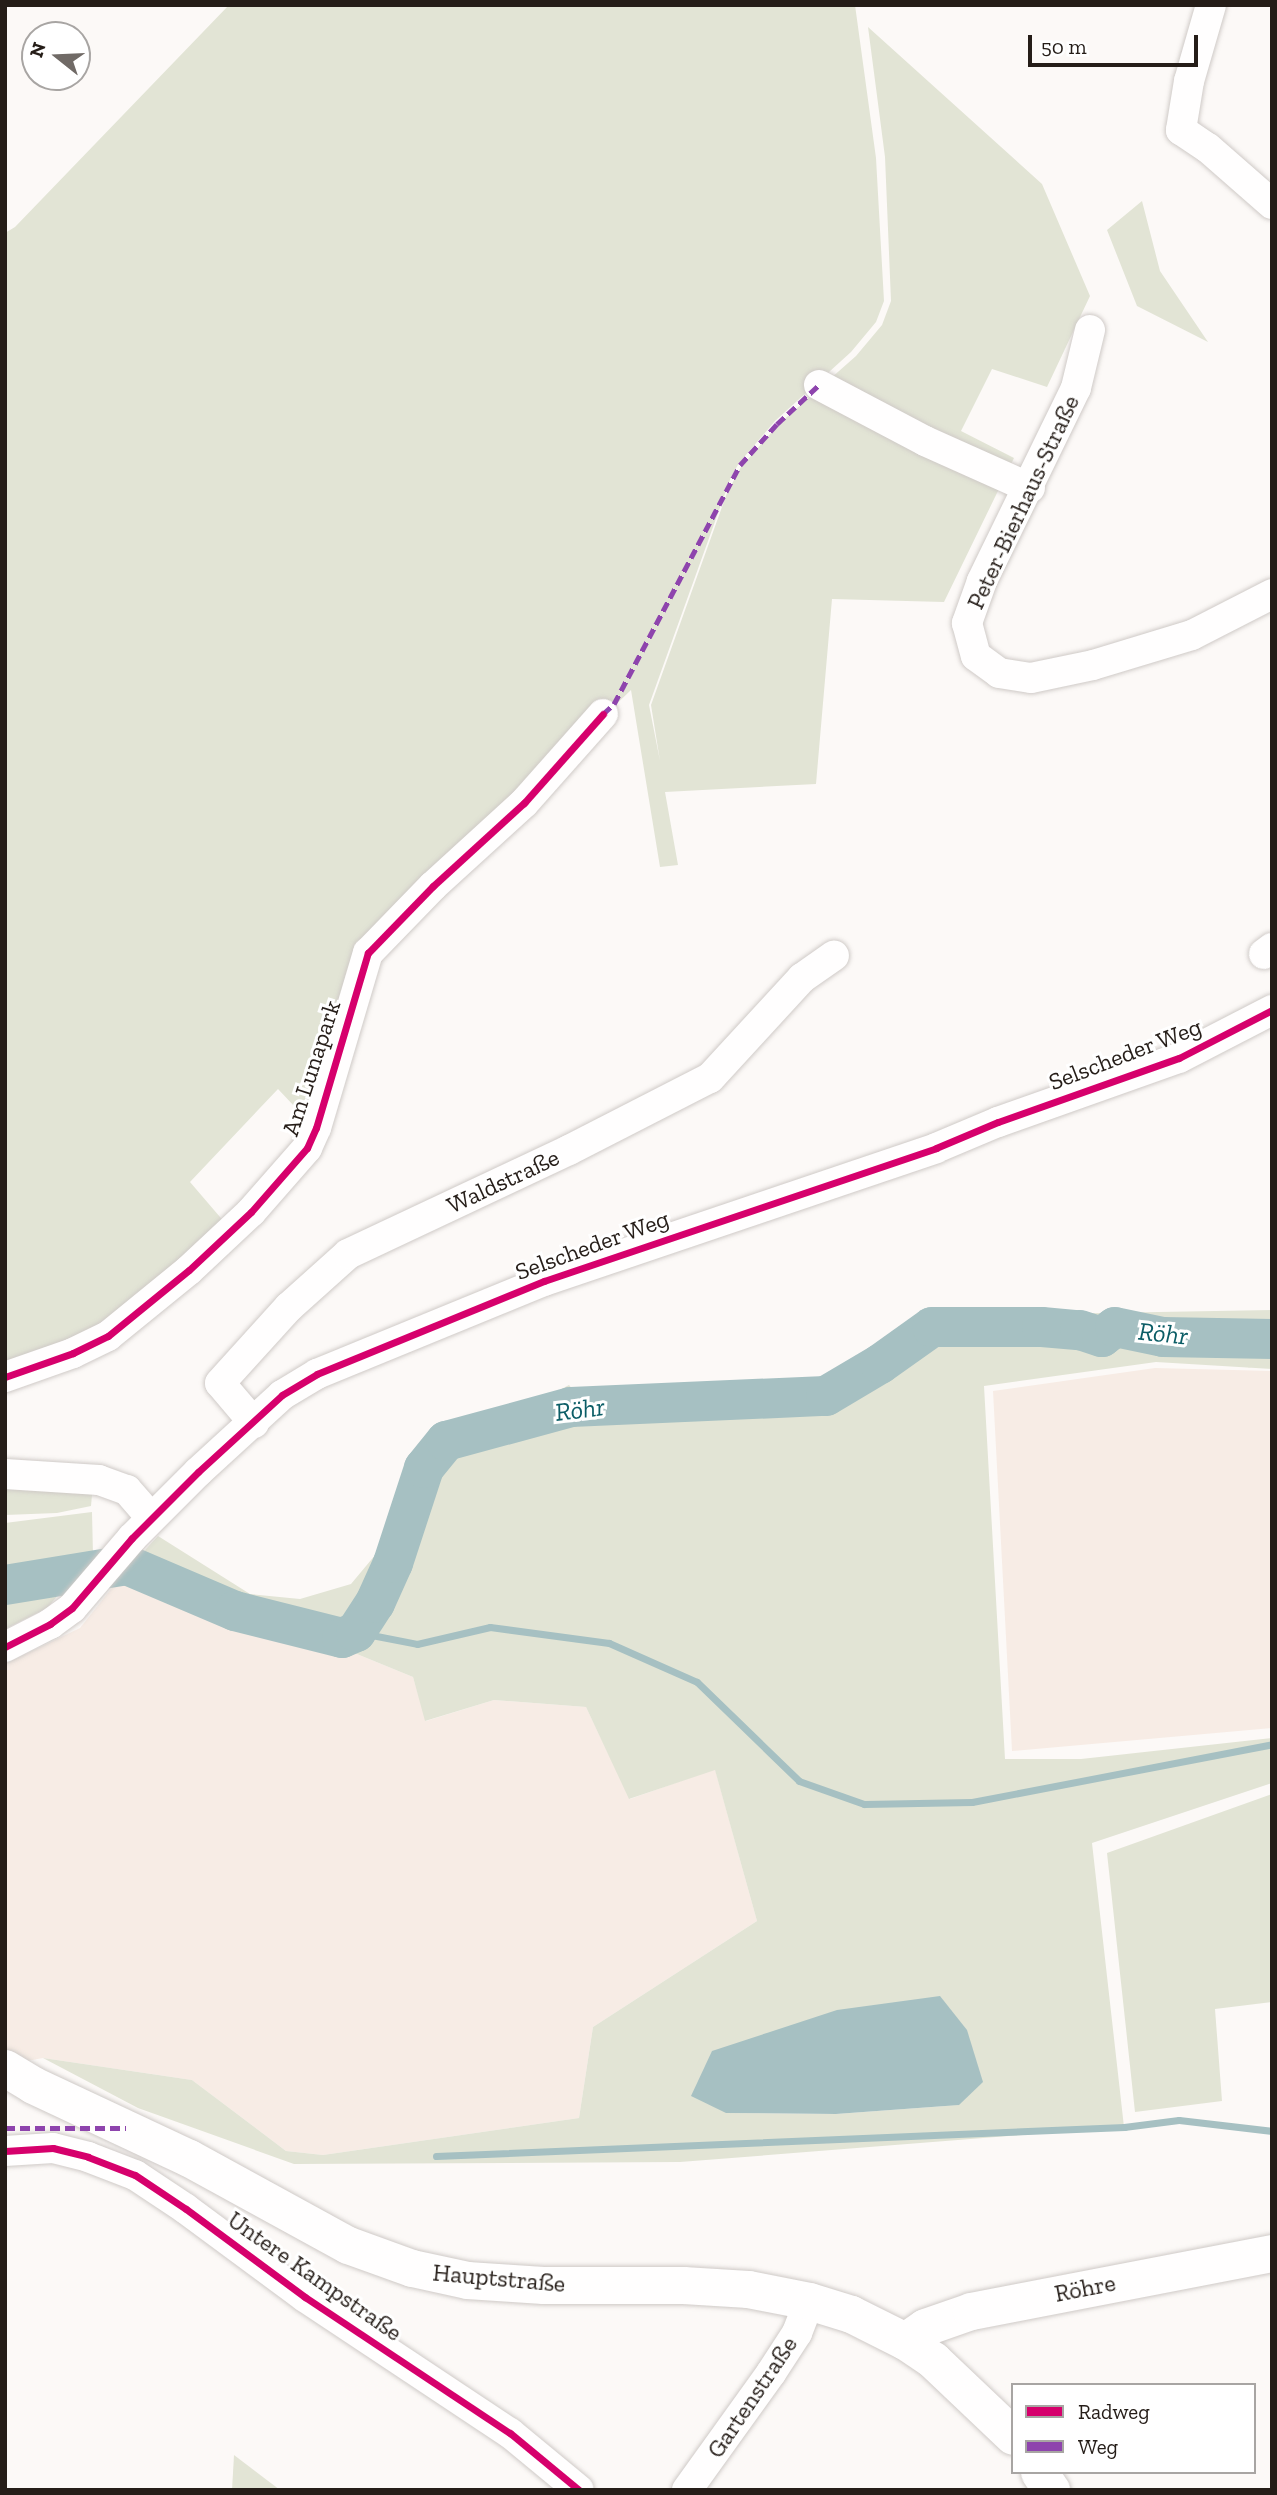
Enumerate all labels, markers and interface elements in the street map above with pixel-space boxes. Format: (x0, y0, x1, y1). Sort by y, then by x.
north arrow (21, 21, 91, 91)
scale bar (1032, 21, 1202, 65)
text: 50 m (1041, 34, 1087, 59)
text: N (24, 40, 51, 60)
street label: Peter-Bierhaus-Straße (961, 390, 1085, 614)
street label: Am Lunapark (276, 997, 346, 1139)
street label: Selscheder Weg (1044, 1011, 1206, 1097)
street label: Waldstraße (442, 1142, 564, 1220)
street label: Selscheder Weg (511, 1204, 673, 1286)
water label: Röhr (1137, 1316, 1189, 1352)
water label: Röhr (553, 1391, 607, 1429)
street label: Untere Kampstraße (222, 2205, 408, 2347)
street label: Hauptstraße (431, 2258, 567, 2298)
street label: Röhre (1052, 2268, 1118, 2308)
street label: Gartenstraße (701, 2331, 803, 2463)
legend (1011, 2383, 1256, 2474)
text: Radweg (1078, 2399, 1150, 2424)
text: Weg (1078, 2434, 1118, 2459)

